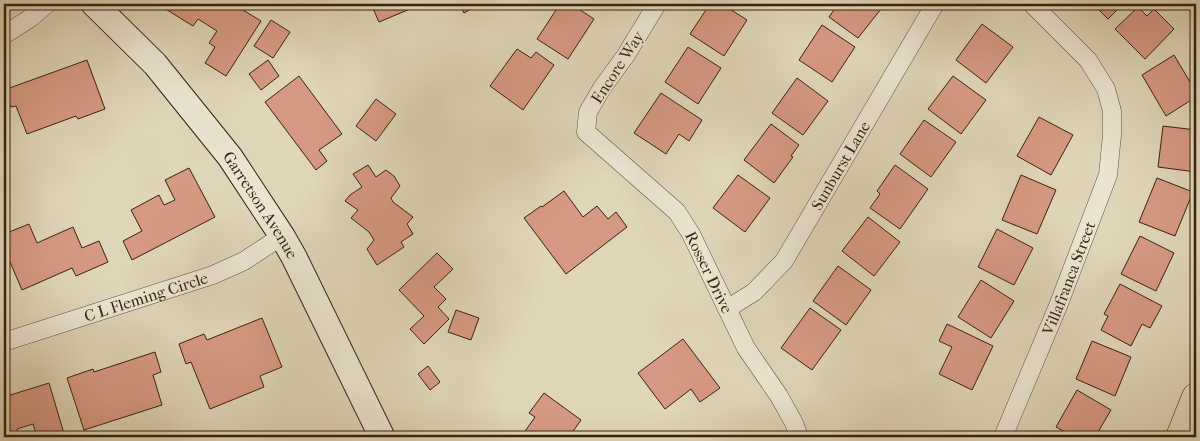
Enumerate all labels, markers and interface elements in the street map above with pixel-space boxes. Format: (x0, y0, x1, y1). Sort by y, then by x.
street label: Encore Way (587, 27, 648, 107)
street label: Sunburst Lane (807, 118, 874, 213)
street label: Garretson Avenue (219, 148, 302, 262)
street label: Villafranca Street (1038, 218, 1100, 339)
street label: Rosser Drive (681, 228, 737, 316)
street label: C L Fleming Circle (82, 268, 210, 326)

